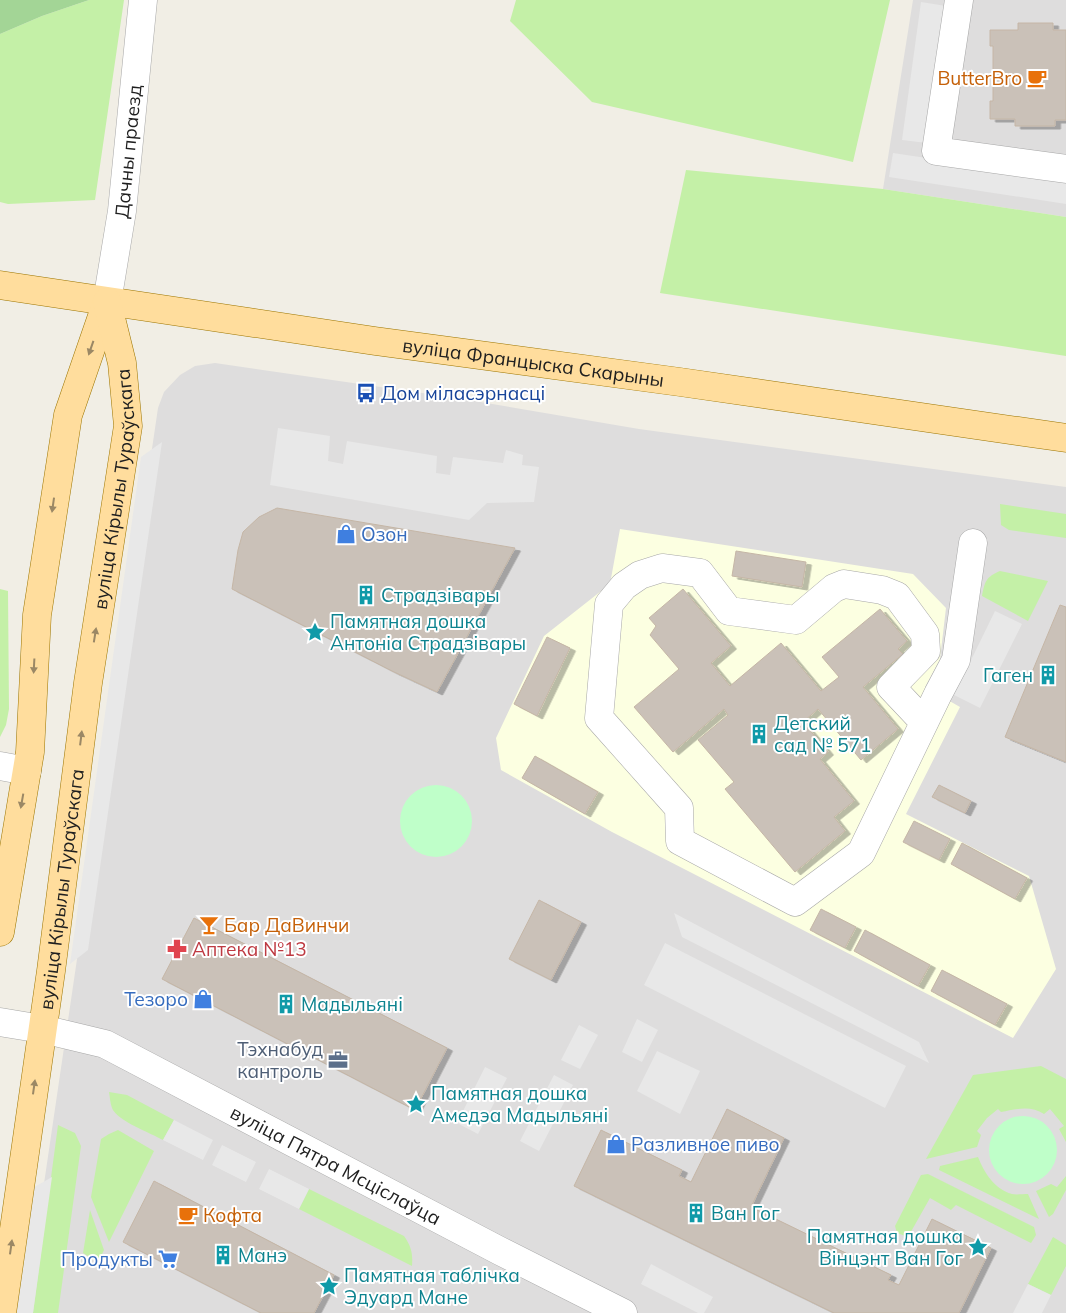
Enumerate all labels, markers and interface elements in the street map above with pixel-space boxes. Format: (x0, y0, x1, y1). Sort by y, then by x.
place label: ButterBro (937, 66, 1022, 90)
cafe icon: ButterBro (1026, 67, 1048, 89)
street label: Дачны праезд (109, 83, 147, 220)
street label: вуліца Францыска Скарыны (401, 333, 666, 392)
one-way arrow (87, 340, 94, 355)
street label: вуліца Кірылы Тураўскага (88, 368, 140, 611)
place label: Дом міласэрнасці (381, 381, 545, 405)
bus stop icon: Дом міласэрнасці (355, 382, 377, 404)
one-way arrow (49, 497, 57, 513)
place label: Озон (361, 522, 408, 546)
shop icon: Озон (335, 523, 357, 545)
place label: Страдзівары (381, 583, 500, 607)
building icon: Страдзівары (355, 584, 377, 606)
place label: Памятная дошка Антоніа Страдзівары (330, 609, 526, 655)
place icon: Памятная дошка Антоніа Страдзівары (304, 621, 326, 643)
one-way arrow (92, 626, 100, 642)
one-way arrow (30, 659, 38, 675)
place label: Гаген (983, 663, 1033, 687)
building icon: Гаген (1037, 664, 1059, 686)
place label: Детский сад № 571 (774, 711, 872, 757)
building icon: Детский сад № 571 (748, 723, 770, 745)
one-way arrow (77, 730, 85, 746)
street label: вуліца Кірылы Тураўскага (34, 767, 89, 1011)
one-way arrow (18, 793, 26, 809)
place label: Бар ДаВинчи (224, 913, 349, 937)
bar icon: Бар ДаВинчи (198, 914, 220, 936)
place label: Аптека №13 (192, 937, 307, 961)
pharmacy icon: Аптека №13 (166, 938, 188, 960)
place label: Тезоро (124, 987, 188, 1011)
shop icon: Тезоро (192, 988, 214, 1010)
place label: Мадыльяні (301, 992, 403, 1016)
building icon: Мадыльяні (275, 993, 297, 1015)
place label: Тэхнабуд кантроль (237, 1037, 323, 1083)
office icon: Тэхнабуд кантроль (327, 1049, 349, 1071)
one-way arrow (30, 1078, 38, 1094)
place label: Памятная дошка Амедэа Мадыльяні (431, 1081, 608, 1127)
place icon: Памятная дошка Амедэа Мадыльяні (405, 1093, 427, 1115)
street label: вуліца Пятра Мсціслаўца (227, 1100, 445, 1230)
place label: Разливное пиво (631, 1132, 780, 1156)
shop icon: Разливное пиво (605, 1133, 627, 1155)
place label: Ван Гог (711, 1201, 780, 1225)
building icon: Ван Гог (685, 1202, 707, 1224)
place label: Кофта (203, 1203, 262, 1227)
cafe icon: Кофта (177, 1204, 199, 1226)
place label: Памятная дошка Вінцэнт Ван Гог (807, 1224, 964, 1270)
place icon: Памятная дошка Вінцэнт Ван Гог (967, 1236, 989, 1258)
one-way arrow (8, 1239, 16, 1255)
place label: Манэ (238, 1243, 287, 1267)
building icon: Манэ (212, 1244, 234, 1266)
place label: Продукты (61, 1247, 153, 1271)
supermarket icon: Продукты (157, 1248, 179, 1270)
place label: Памятная таблічка Эдуард Мане (344, 1263, 520, 1309)
place icon: Памятная таблічка Эдуард Мане (318, 1275, 340, 1297)

